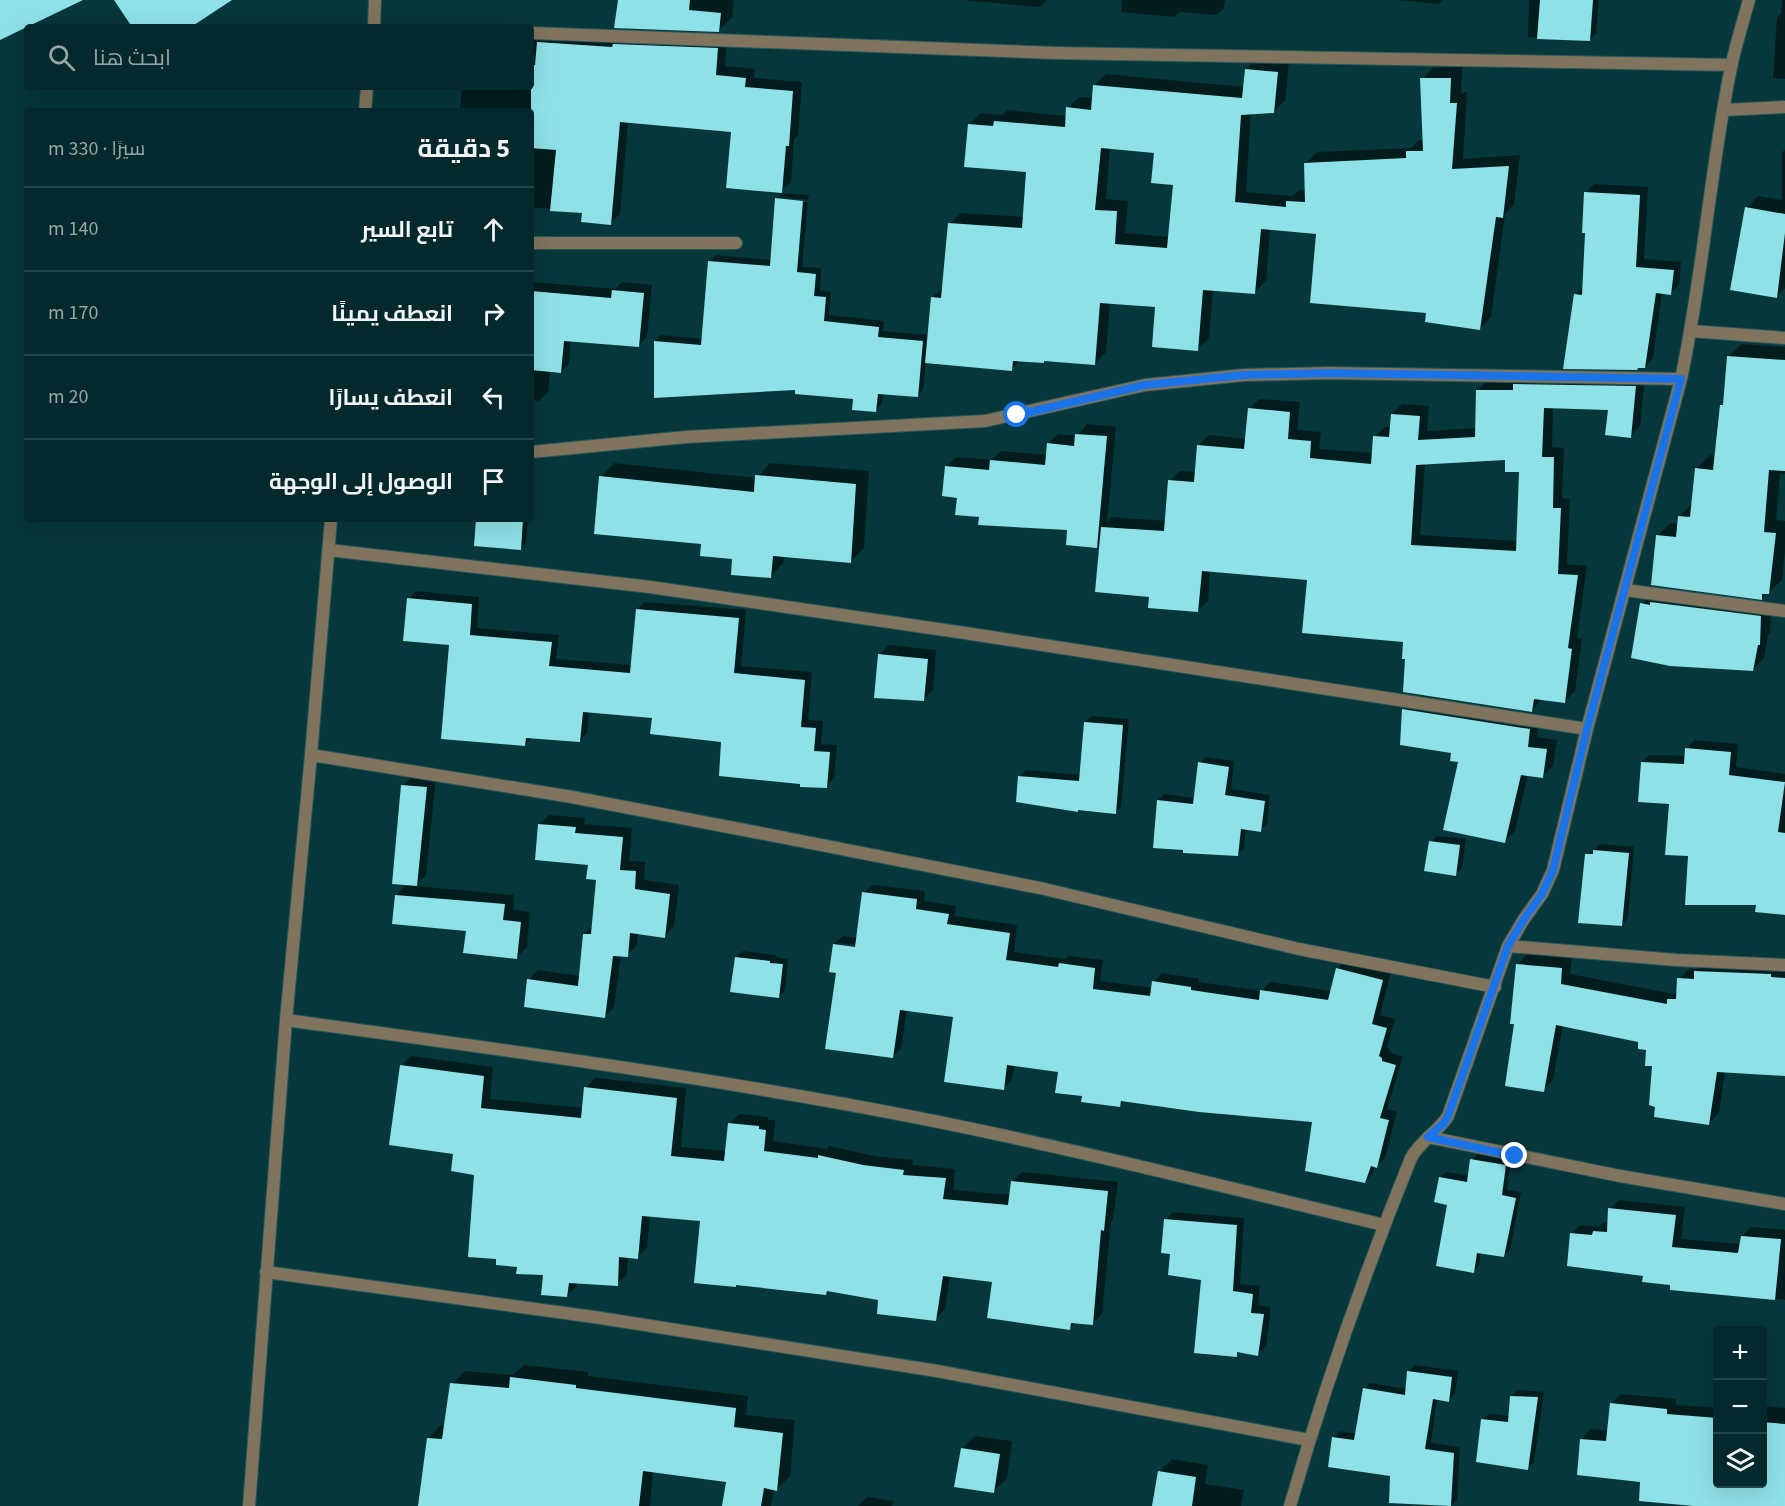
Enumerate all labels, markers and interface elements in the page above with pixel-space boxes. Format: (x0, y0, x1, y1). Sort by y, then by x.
search box (24, 24, 534, 90)
icon: search (45, 41, 78, 74)
text: ابحث هنا (93, 42, 171, 74)
text: 5 دقيقة (418, 130, 510, 167)
text: سيرًا · 330 m (48, 135, 145, 163)
icon: ahead (477, 213, 510, 246)
text: تابع السير (361, 214, 453, 246)
text: 140 m (48, 215, 98, 243)
icon: right (477, 297, 510, 330)
text: انعطف يمينًا (331, 298, 453, 330)
text: 170 m (48, 299, 98, 327)
icon: left (477, 381, 510, 414)
text: انعطف يسارًا (329, 382, 453, 414)
text: 20 m (48, 383, 88, 411)
route start (1003, 401, 1029, 427)
icon: arrive (477, 465, 510, 498)
text: الوصول إلى الوجهة (269, 466, 453, 498)
route end (1501, 1142, 1527, 1168)
map controls (1713, 1326, 1767, 1488)
button: + (1713, 1326, 1767, 1380)
button: − (1713, 1380, 1767, 1434)
button: layers (1713, 1434, 1767, 1488)

